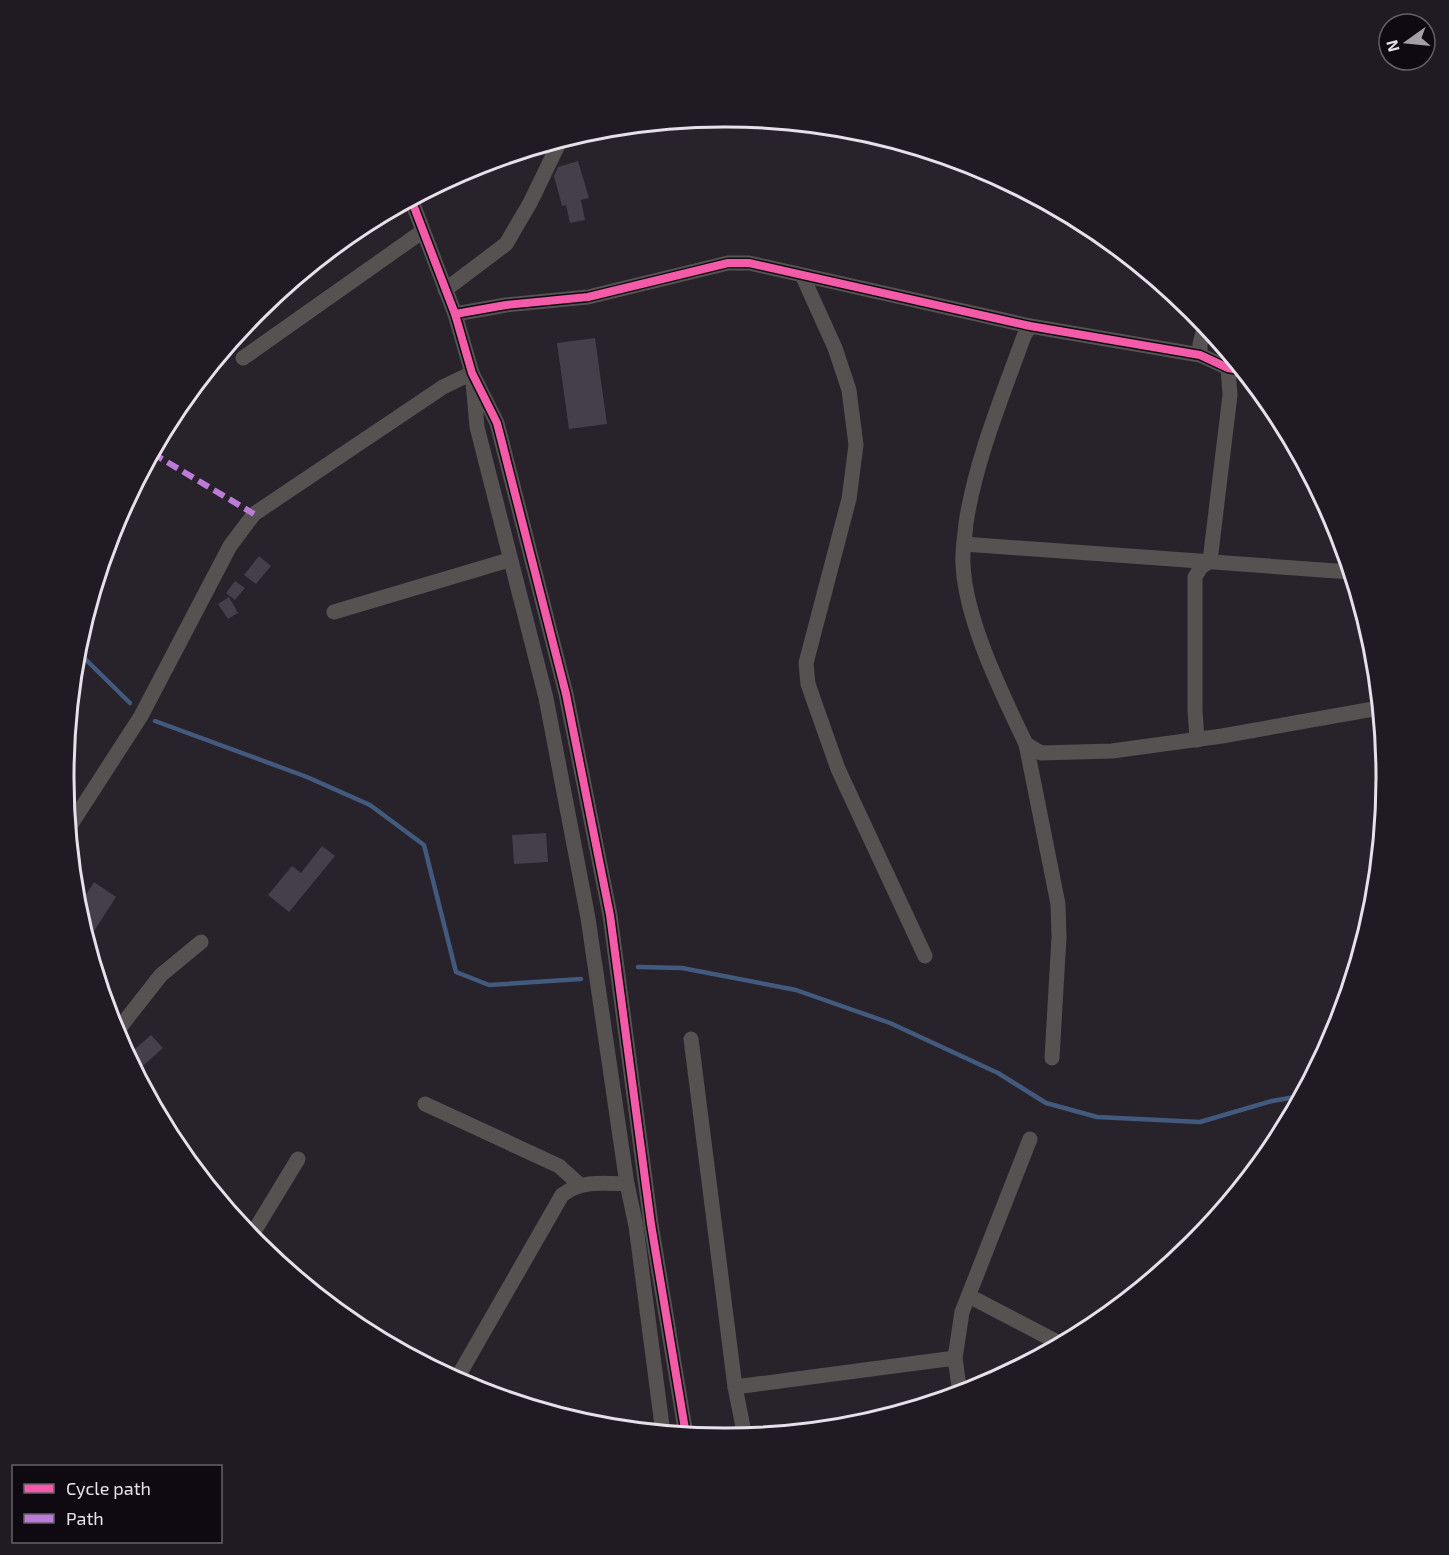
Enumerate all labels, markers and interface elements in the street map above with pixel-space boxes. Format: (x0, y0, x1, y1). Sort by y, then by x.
north arrow (1377, 12, 1437, 72)
text: N (1381, 38, 1403, 54)
legend (12, 1465, 222, 1543)
text: Cycle path (66, 1477, 151, 1499)
text: Path (66, 1507, 104, 1529)

